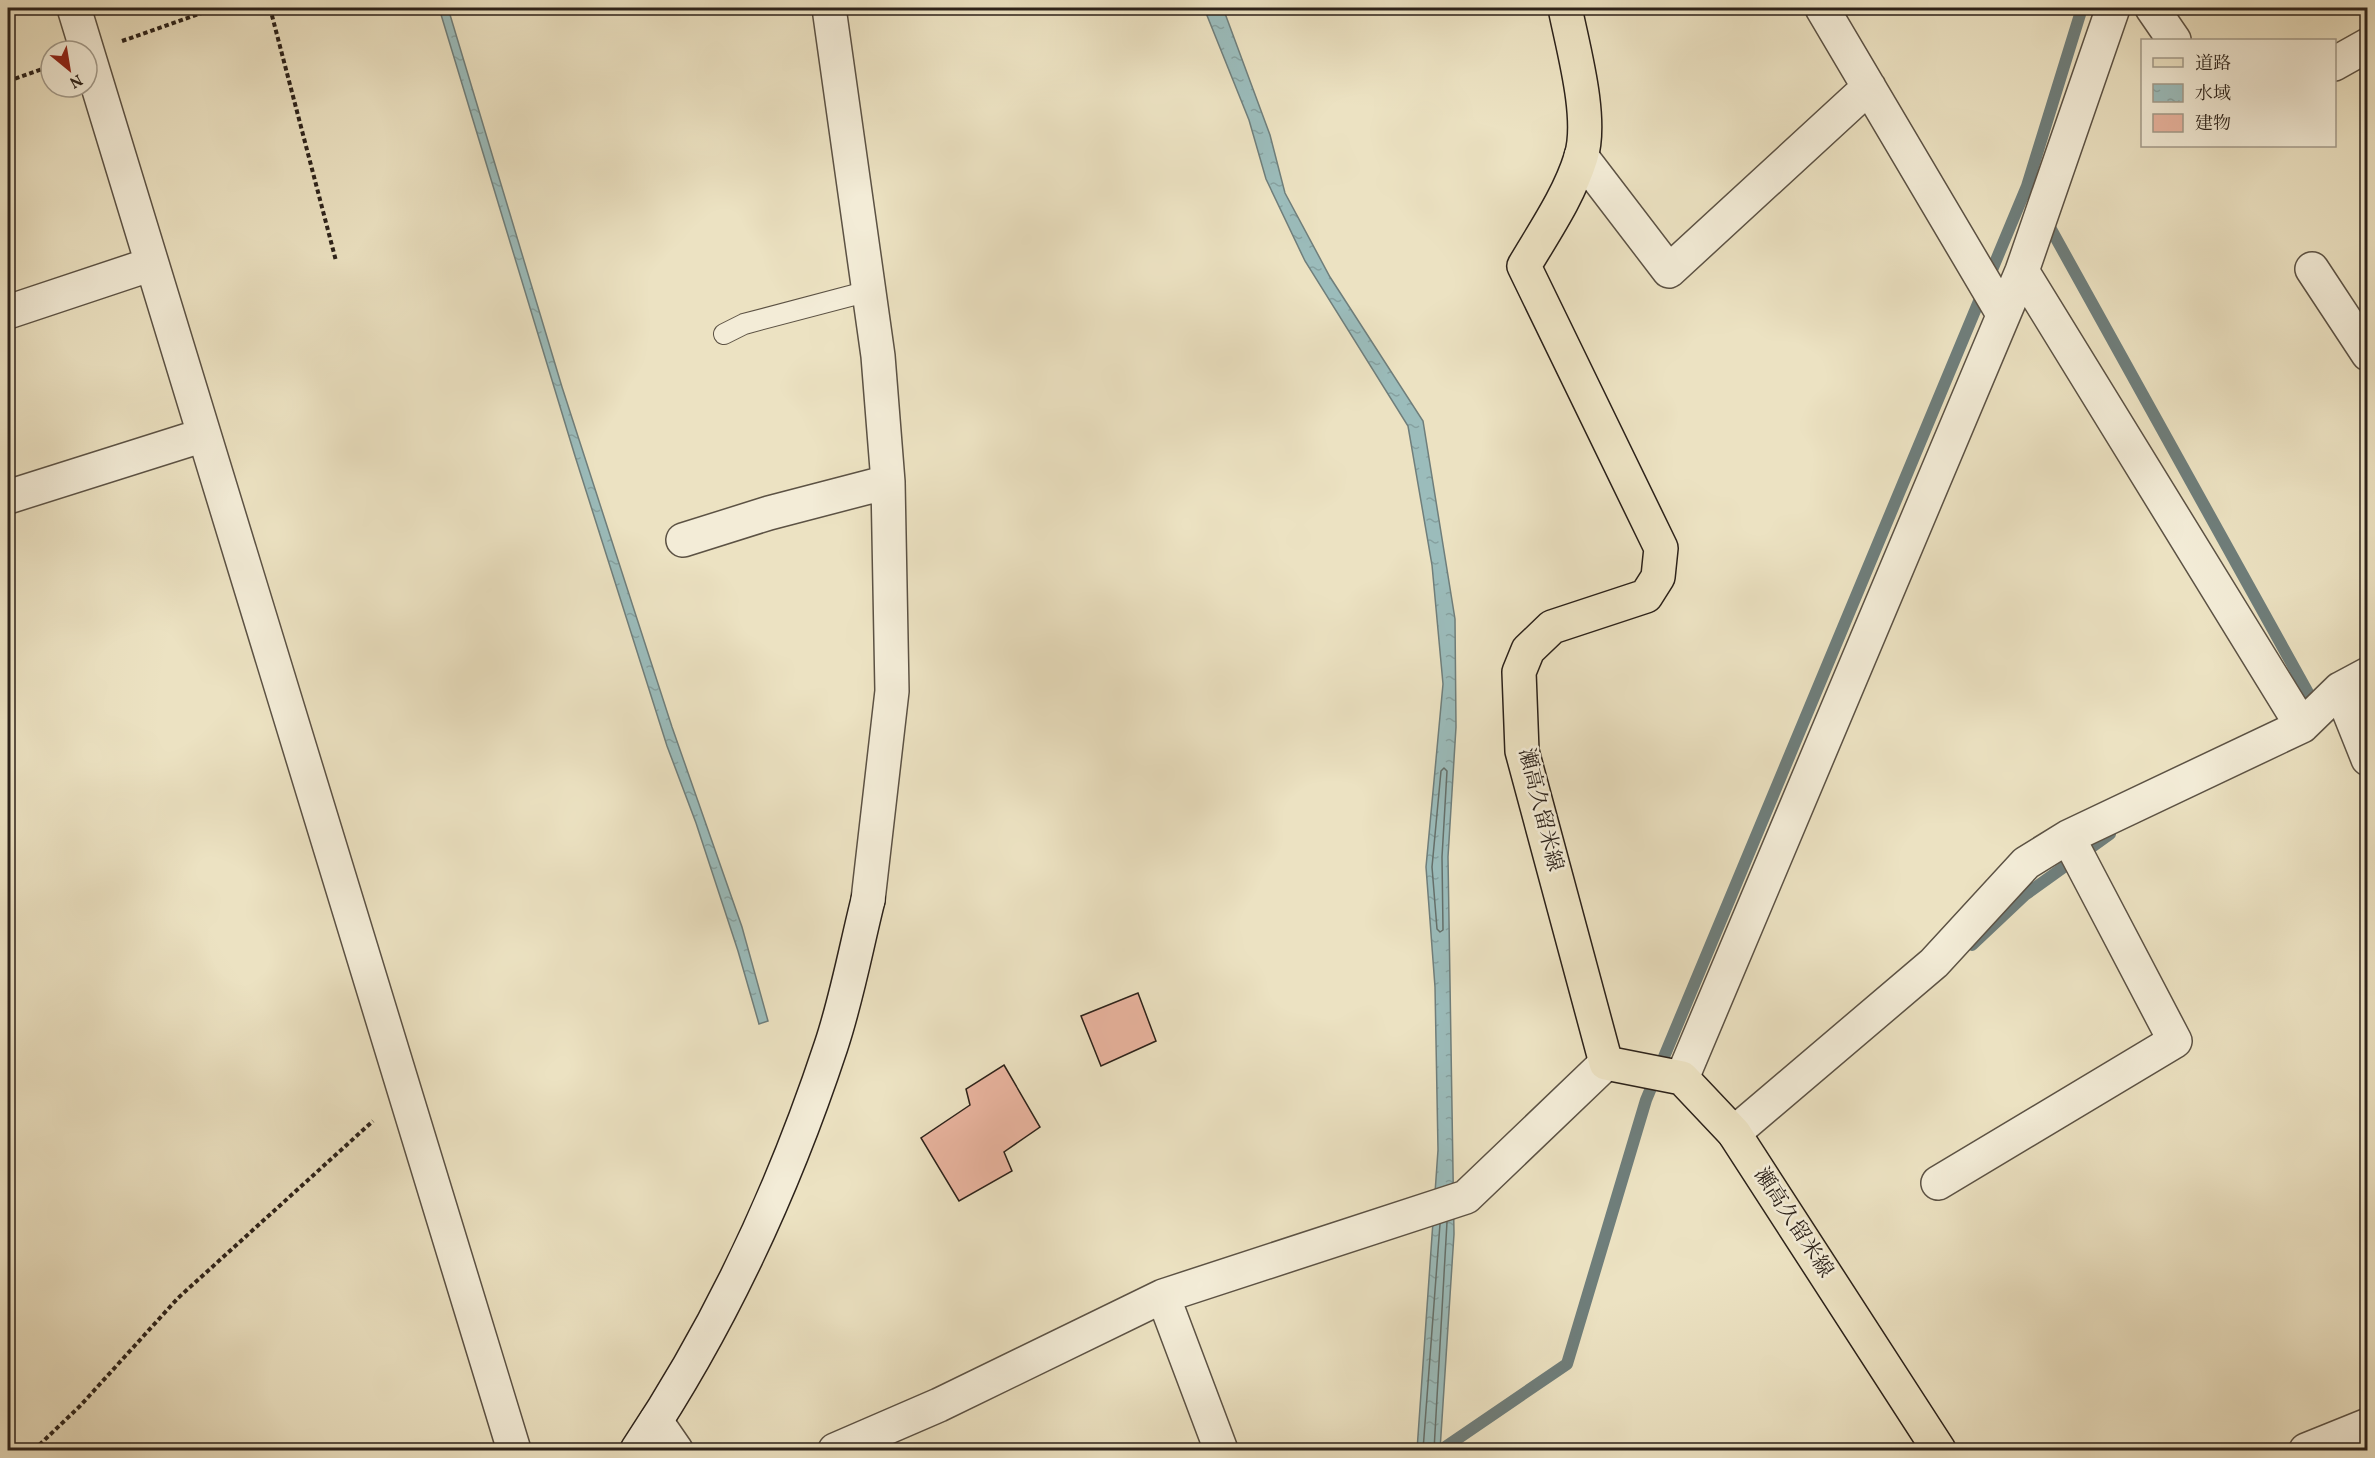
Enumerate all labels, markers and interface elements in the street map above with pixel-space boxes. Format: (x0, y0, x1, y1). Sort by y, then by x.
north arrow (39, 39, 99, 99)
legend (2141, 39, 2336, 147)
text: 道路 (2195, 52, 2231, 77)
text: N (65, 68, 86, 93)
text: 水域 (2195, 82, 2231, 107)
text: 建物 (2195, 112, 2231, 137)
street label: 瀬高久留米線 (1511, 745, 1569, 875)
street label: 瀬高久留米線 (1747, 1162, 1839, 1284)

